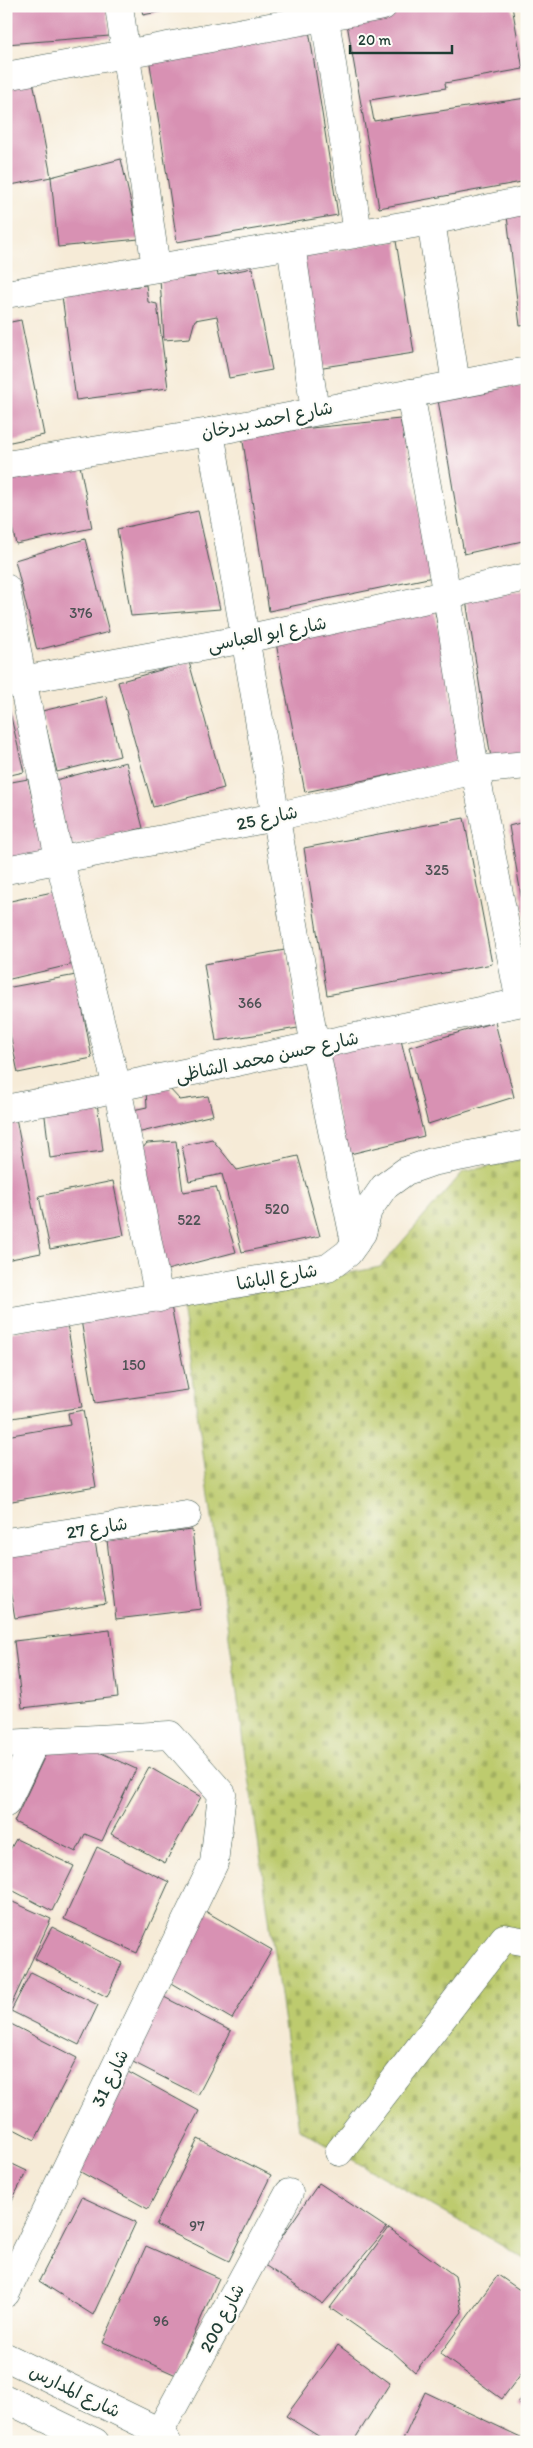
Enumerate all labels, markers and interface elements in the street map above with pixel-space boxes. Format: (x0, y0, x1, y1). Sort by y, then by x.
scale bar (350, 22, 453, 54)
text: 20 m (358, 31, 392, 49)
street label: شارع احمد بدرخان (199, 396, 335, 445)
house number: 376 (69, 604, 93, 622)
street label: شارع ابو العباسى (206, 612, 328, 657)
street label: شارع 25 (234, 801, 300, 836)
house number: 325 (425, 861, 449, 879)
house number: 366 (238, 994, 262, 1012)
street label: شارع حسن محمد الشاظى (173, 1027, 361, 1088)
house number: 520 (264, 1200, 290, 1218)
house number: 522 (177, 1211, 201, 1229)
street label: شارع الباشا (235, 1259, 319, 1296)
house number: 150 (122, 1356, 146, 1374)
street label: شارع 27 (65, 1512, 129, 1545)
street label: شارع 31 (87, 2046, 134, 2111)
house number: 97 (189, 2217, 205, 2235)
street label: شارع 200 (195, 2280, 250, 2357)
house number: 96 (153, 2312, 169, 2330)
street label: شارع المدارس (26, 2360, 124, 2423)

